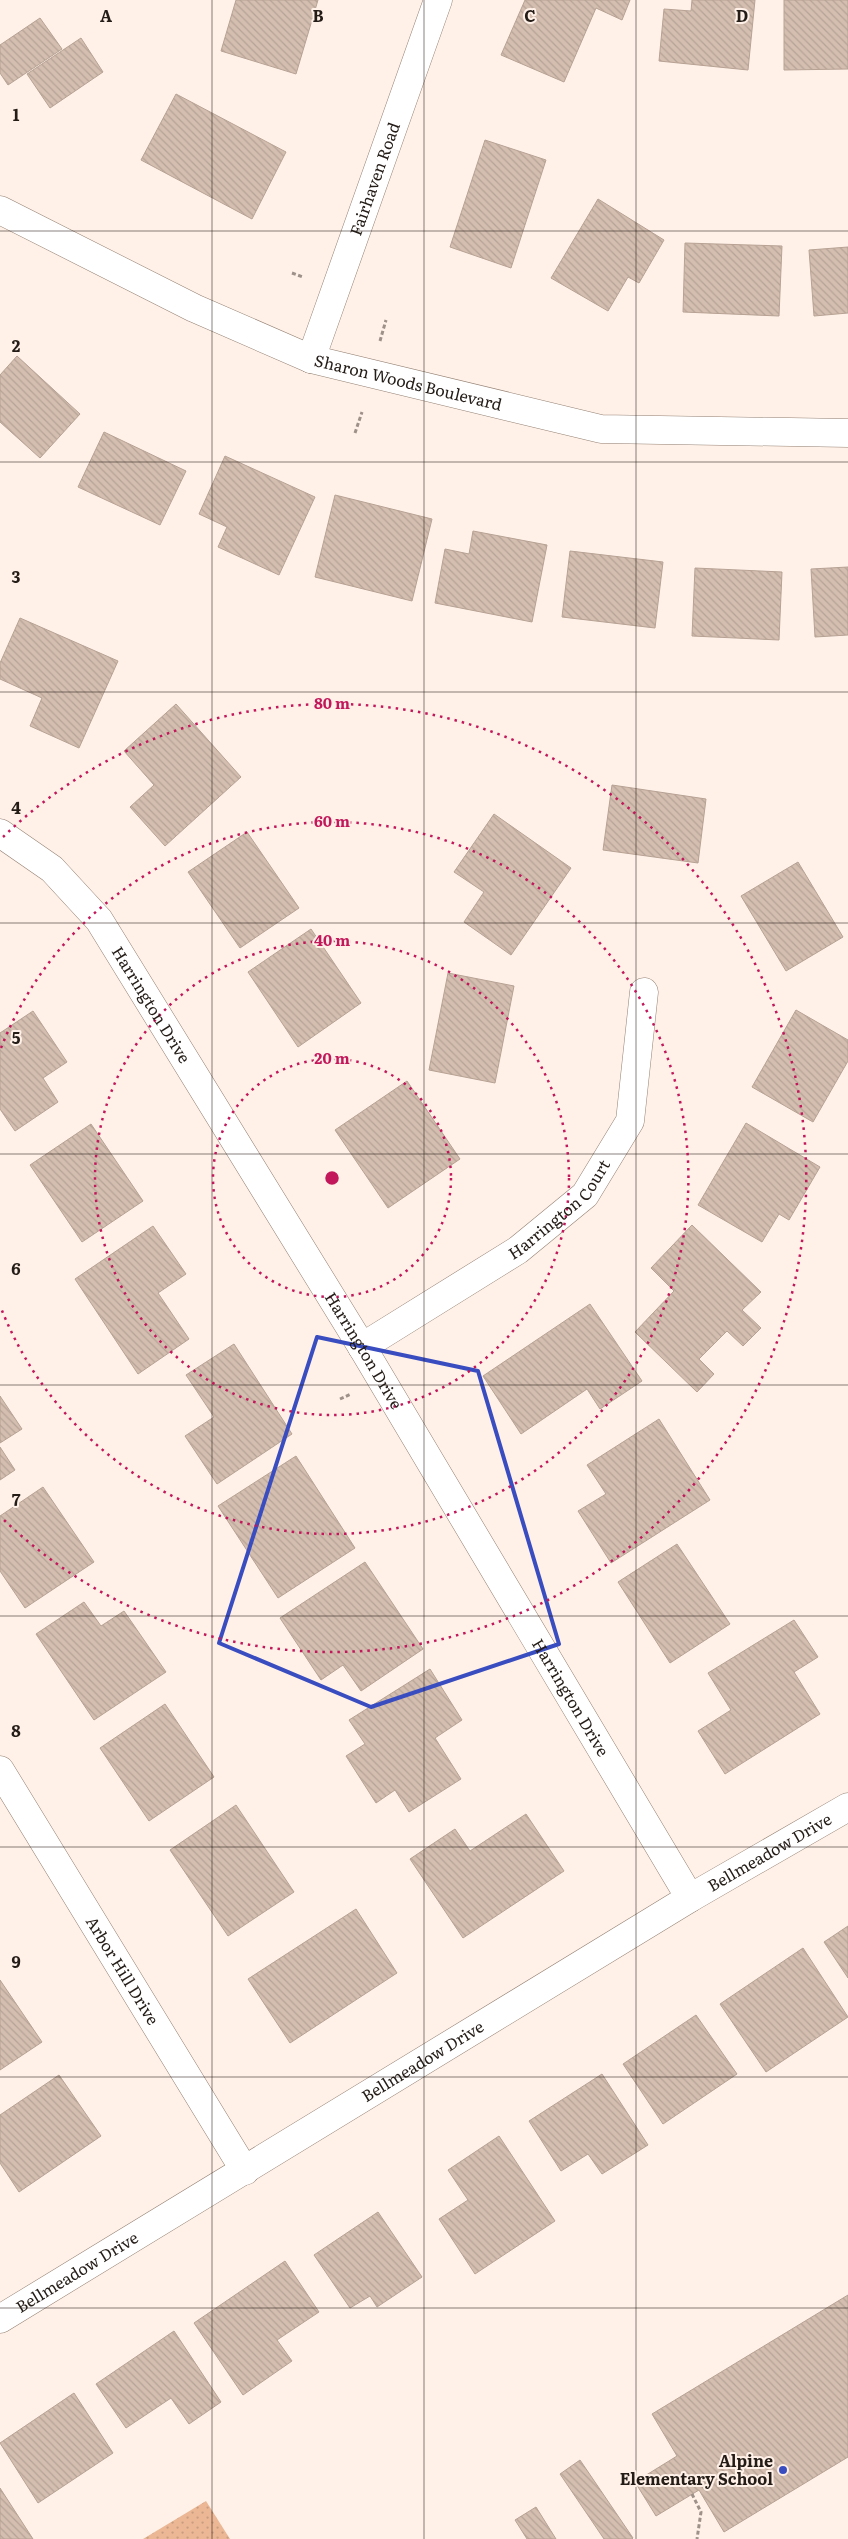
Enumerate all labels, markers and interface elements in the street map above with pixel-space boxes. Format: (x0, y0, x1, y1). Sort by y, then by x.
text: A (100, 3, 112, 27)
text: B (312, 3, 324, 27)
text: C (524, 3, 536, 27)
text: D (736, 3, 748, 27)
text: 1 (13, 102, 20, 126)
street label: Fairhaven Road (343, 118, 405, 239)
text: 2 (12, 333, 21, 357)
street label: Sharon Woods Boulevard (312, 347, 505, 416)
text: 3 (12, 564, 21, 588)
text: 80 m (314, 691, 350, 714)
text: 4 (11, 795, 21, 819)
text: 60 m (314, 809, 350, 832)
text: 40 m (314, 928, 350, 951)
street label: Harrington Drive (107, 941, 197, 1067)
text: 5 (12, 1025, 21, 1049)
text: 20 m (314, 1046, 350, 1069)
street label: Harrington Court (503, 1154, 615, 1264)
centre of rings (323, 1169, 341, 1187)
text: 6 (11, 1256, 21, 1280)
street label: Harrington Drive (320, 1287, 409, 1413)
text: 7 (12, 1487, 21, 1511)
street label: Harrington Drive (527, 1634, 616, 1760)
text: 8 (11, 1718, 21, 1742)
street label: Bellmeadow Drive (703, 1806, 835, 1897)
street label: Arbor Hill Drive (81, 1911, 166, 2029)
text: 9 (11, 1949, 21, 1973)
street label: Bellmeadow Drive (356, 2014, 488, 2107)
street label: Bellmeadow Drive (11, 2225, 142, 2318)
place label: Alpine Elementary School (620, 2448, 773, 2490)
marker: Alpine Elementary School (777, 2464, 789, 2476)

